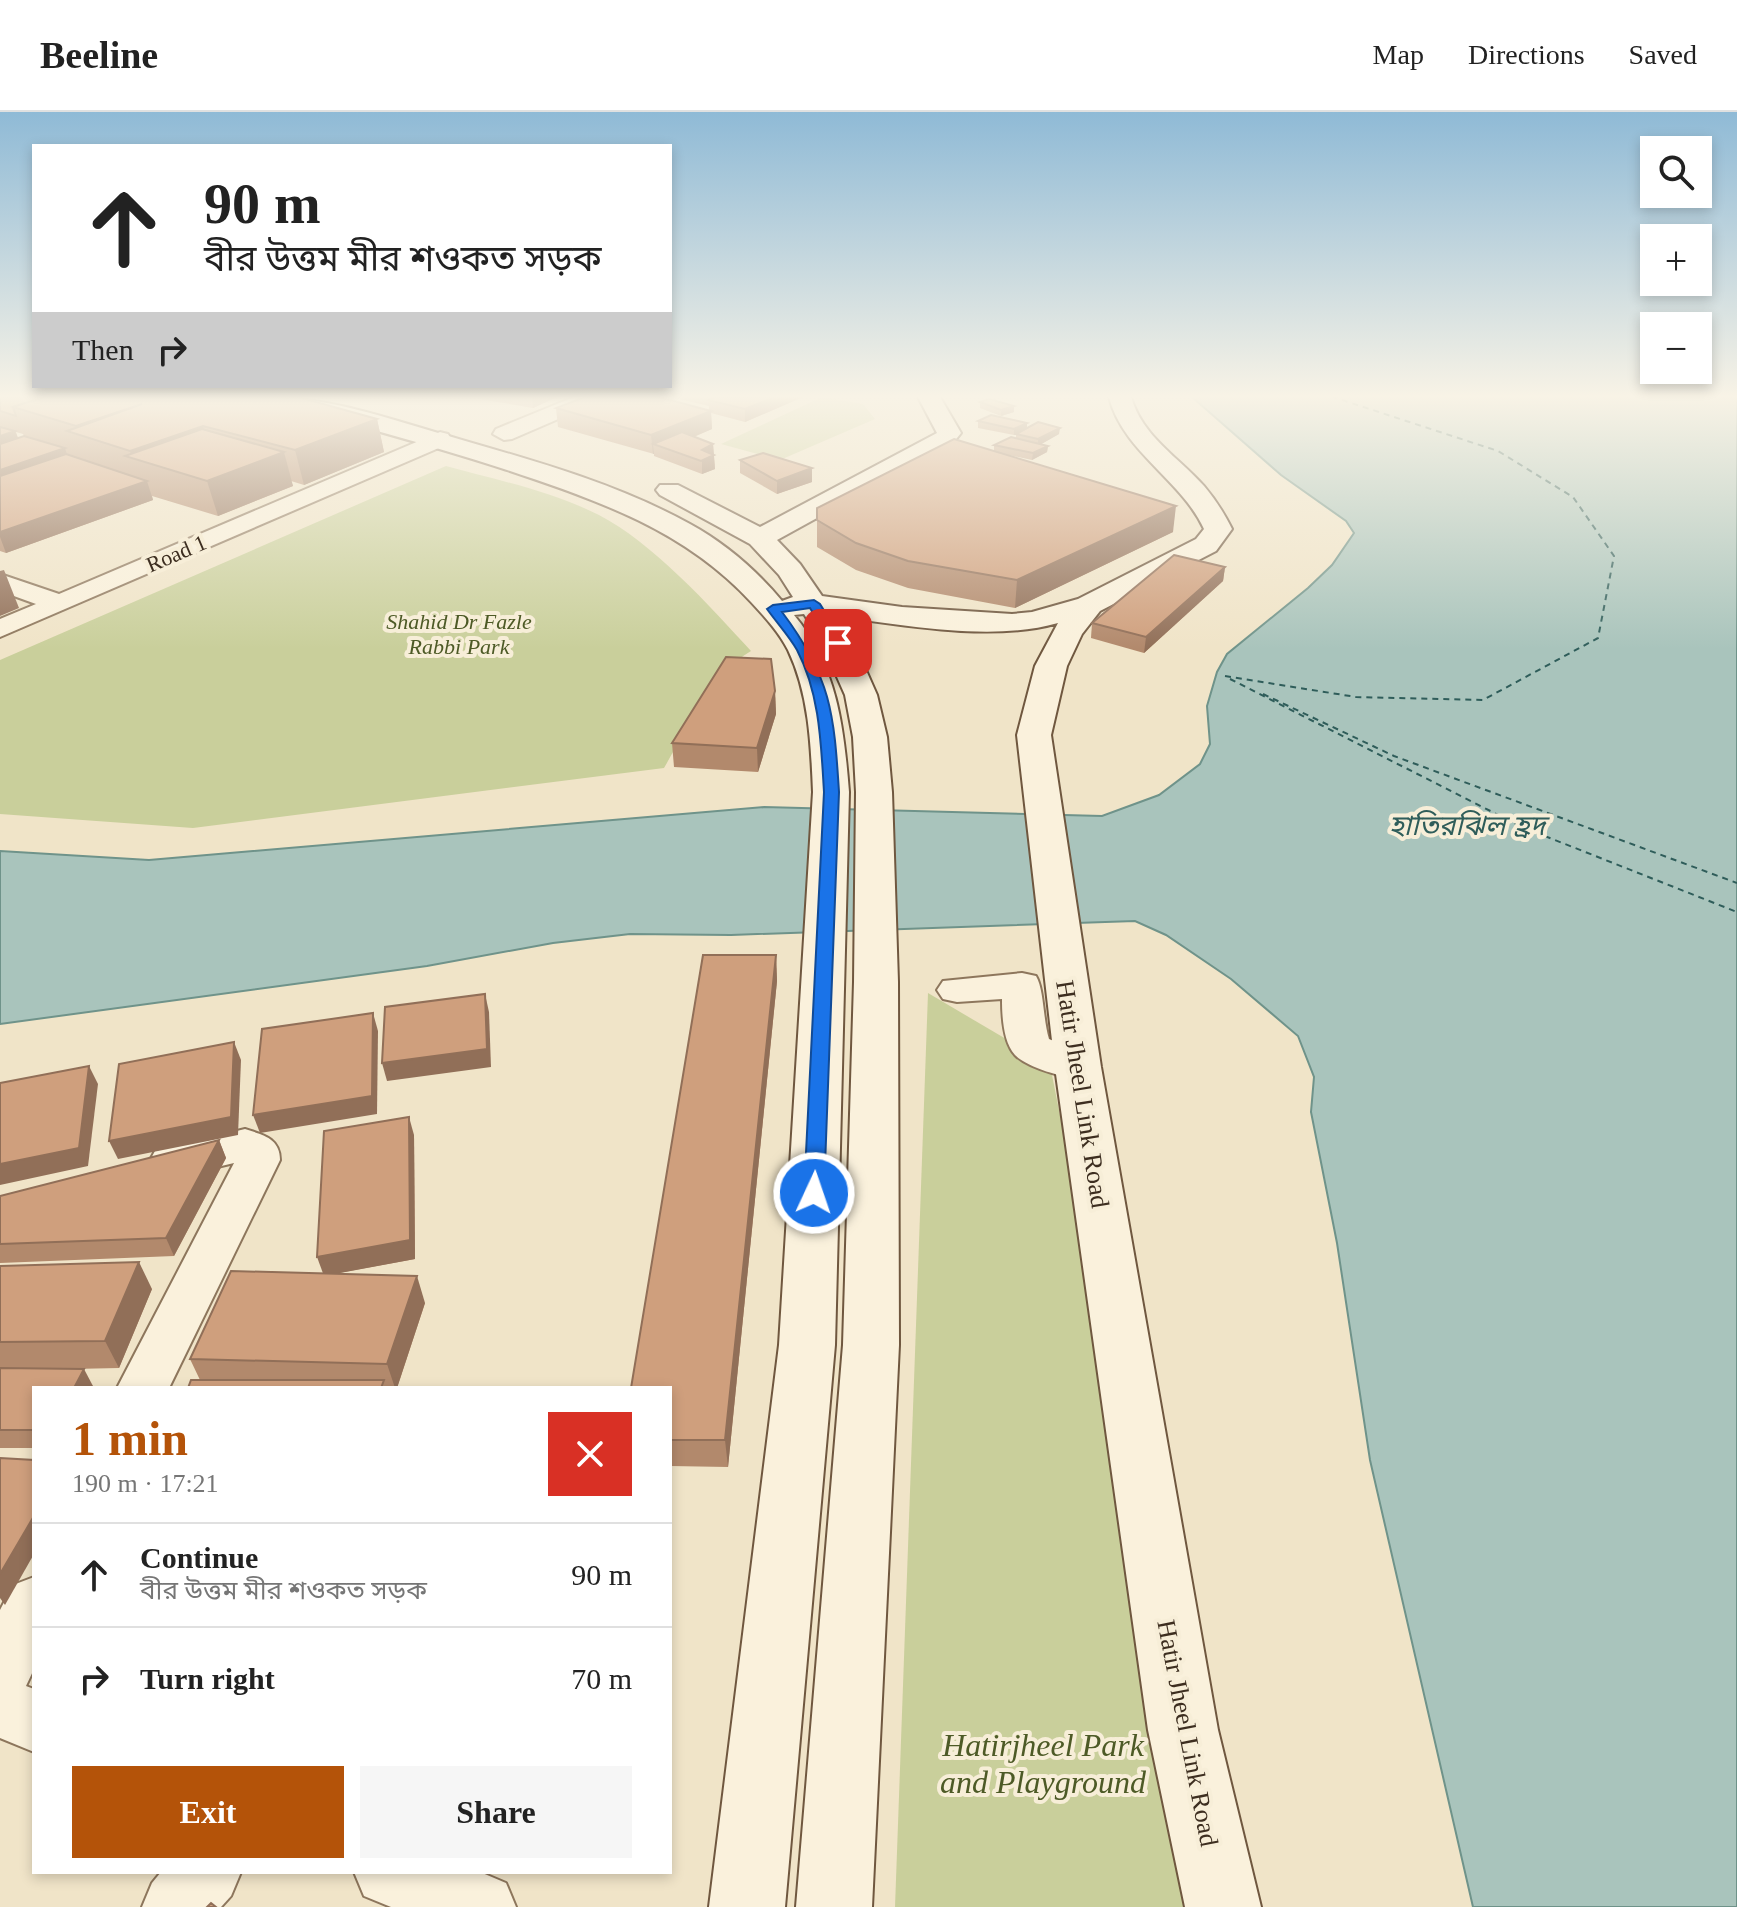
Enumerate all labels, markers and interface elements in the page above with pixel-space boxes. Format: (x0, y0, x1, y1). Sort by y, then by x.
text: Beeline (40, 34, 158, 76)
text: Map (1373, 39, 1424, 70)
text: Directions (1468, 39, 1585, 70)
text: Saved (1629, 39, 1697, 70)
map controls (1640, 136, 1712, 384)
button: search (1640, 136, 1712, 208)
text: 90 m (204, 173, 321, 235)
icon: ahead (72, 176, 176, 280)
button: + (1640, 224, 1712, 296)
text: বীর উত্তম মীর শওকত সড়ক (204, 239, 601, 279)
button: − (1640, 312, 1712, 384)
icon: right (150, 328, 194, 372)
text: Then (72, 333, 134, 366)
street label: Road 1 (142, 530, 210, 577)
park label: Shahid Dr Fazle Rabbi Park (386, 609, 532, 659)
pin (804, 609, 872, 677)
icon: arrive (816, 621, 860, 665)
water label: হাতিরঝিল হ্রদ (1389, 809, 1551, 841)
street label: Hatir Jheel Link Road (1050, 978, 1115, 1210)
position arrow (772, 1151, 856, 1235)
text: 1 min (72, 1412, 188, 1465)
button: close (548, 1412, 632, 1496)
text: 190 m · 17:21 (72, 1469, 219, 1498)
text: Continue (140, 1541, 258, 1574)
icon: ahead (72, 1553, 116, 1597)
text: 90 m (571, 1558, 632, 1591)
text: বীর উত্তম মীর শওকত সড়ক (140, 1576, 427, 1605)
street label: Hatir Jheel Link Road (1151, 1617, 1224, 1849)
icon: right (72, 1657, 116, 1701)
text: Turn right (140, 1662, 275, 1695)
text: 70 m (571, 1662, 632, 1695)
park label: Hatirjheel Park and Playground (940, 1727, 1147, 1800)
button: Exit (72, 1766, 344, 1858)
button: Share (360, 1766, 632, 1858)

